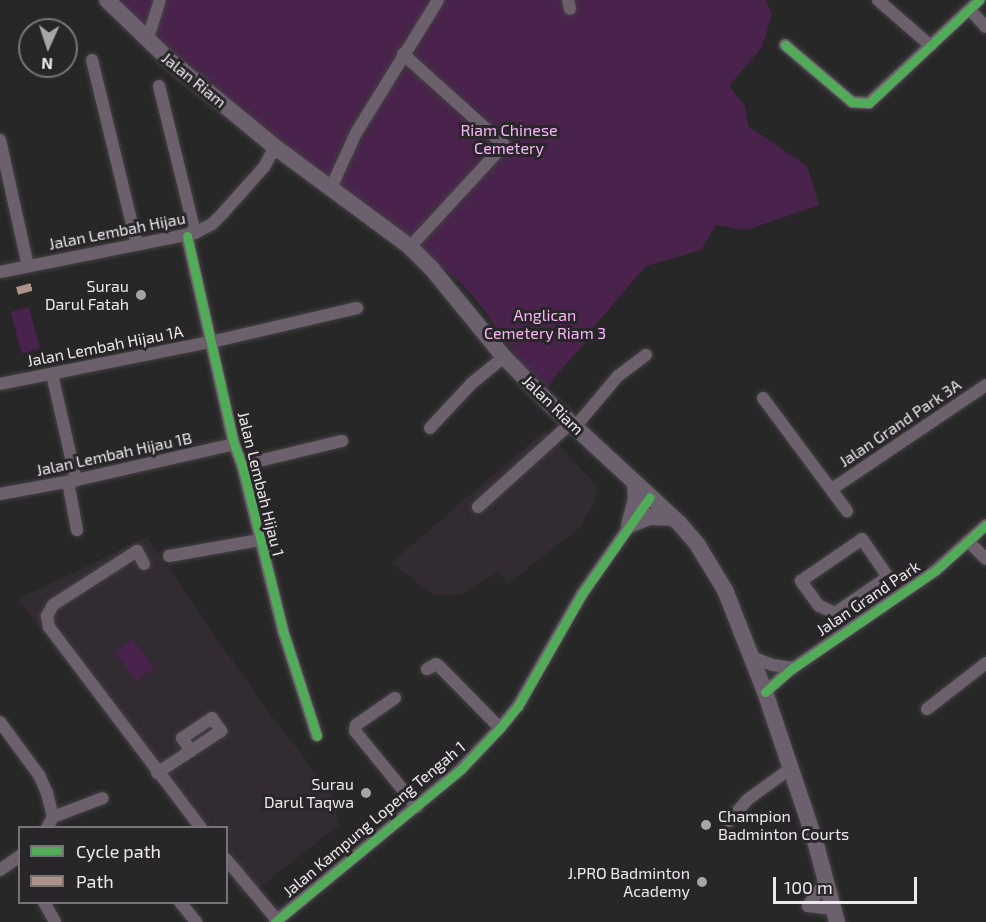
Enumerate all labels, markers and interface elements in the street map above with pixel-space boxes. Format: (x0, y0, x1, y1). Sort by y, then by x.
north arrow (18, 18, 78, 78)
street label: Jalan Riam (158, 48, 230, 112)
text: N (41, 55, 53, 74)
park label: Riam Chinese Cemetery (460, 120, 558, 158)
street label: Jalan Lembah Hijau (47, 208, 187, 254)
place label: Surau Darul Fatah (45, 276, 129, 314)
marker: Surau Darul Fatah (134, 288, 148, 302)
park label: Anglican Cemetery Riam 3 (484, 305, 606, 343)
street label: Jalan Lembah Hijau 1A (25, 321, 185, 371)
street label: Jalan Riam (519, 371, 587, 439)
street label: Jalan Grand Park 3A (835, 375, 965, 471)
street label: Jalan Lembah Hijau 1 (234, 410, 288, 558)
street label: Jalan Lembah Hijau 1B (34, 428, 194, 480)
street label: Jalan Grand Park (813, 556, 923, 640)
street label: Jalan Kampung Lopeng Tengah 1 (279, 737, 469, 901)
place label: Surau Darul Taqwa (263, 774, 354, 812)
marker: Surau Darul Taqwa (359, 786, 373, 800)
place label: Champion Badminton Courts (718, 806, 849, 844)
marker: Champion Badminton Courts (699, 818, 713, 832)
legend (18, 826, 228, 904)
text: Cycle path (76, 840, 161, 862)
place label: J.PRO Badminton Academy (568, 863, 690, 901)
scale bar (776, 865, 920, 903)
text: Path (76, 870, 114, 892)
marker: J.PRO Badminton Academy (695, 875, 709, 889)
text: 100 m (784, 876, 833, 898)

